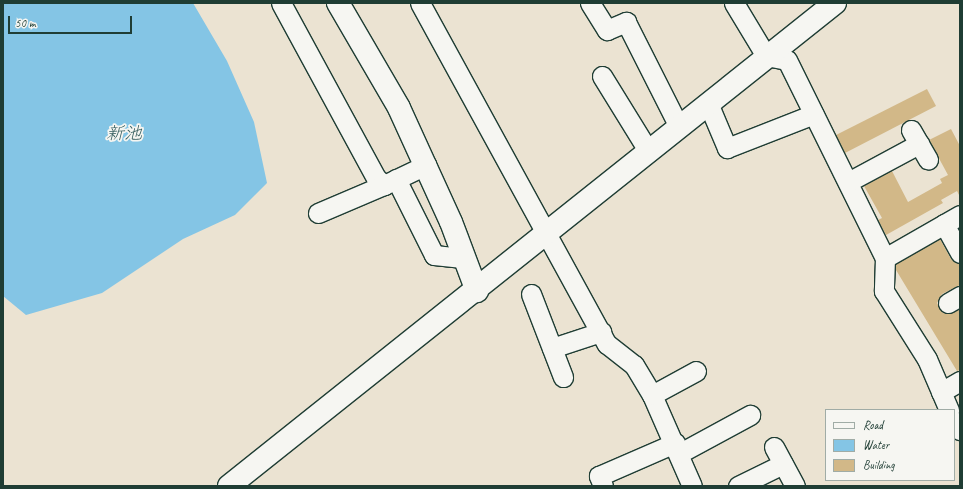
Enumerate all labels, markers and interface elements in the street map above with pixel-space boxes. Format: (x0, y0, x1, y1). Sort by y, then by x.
scale bar (10, 8, 134, 34)
text: 50 m (15, 15, 35, 31)
water label: 新池 (106, 122, 142, 144)
legend (825, 409, 955, 481)
text: Road (863, 417, 883, 433)
text: Water (863, 437, 889, 453)
text: Building (863, 457, 895, 473)

